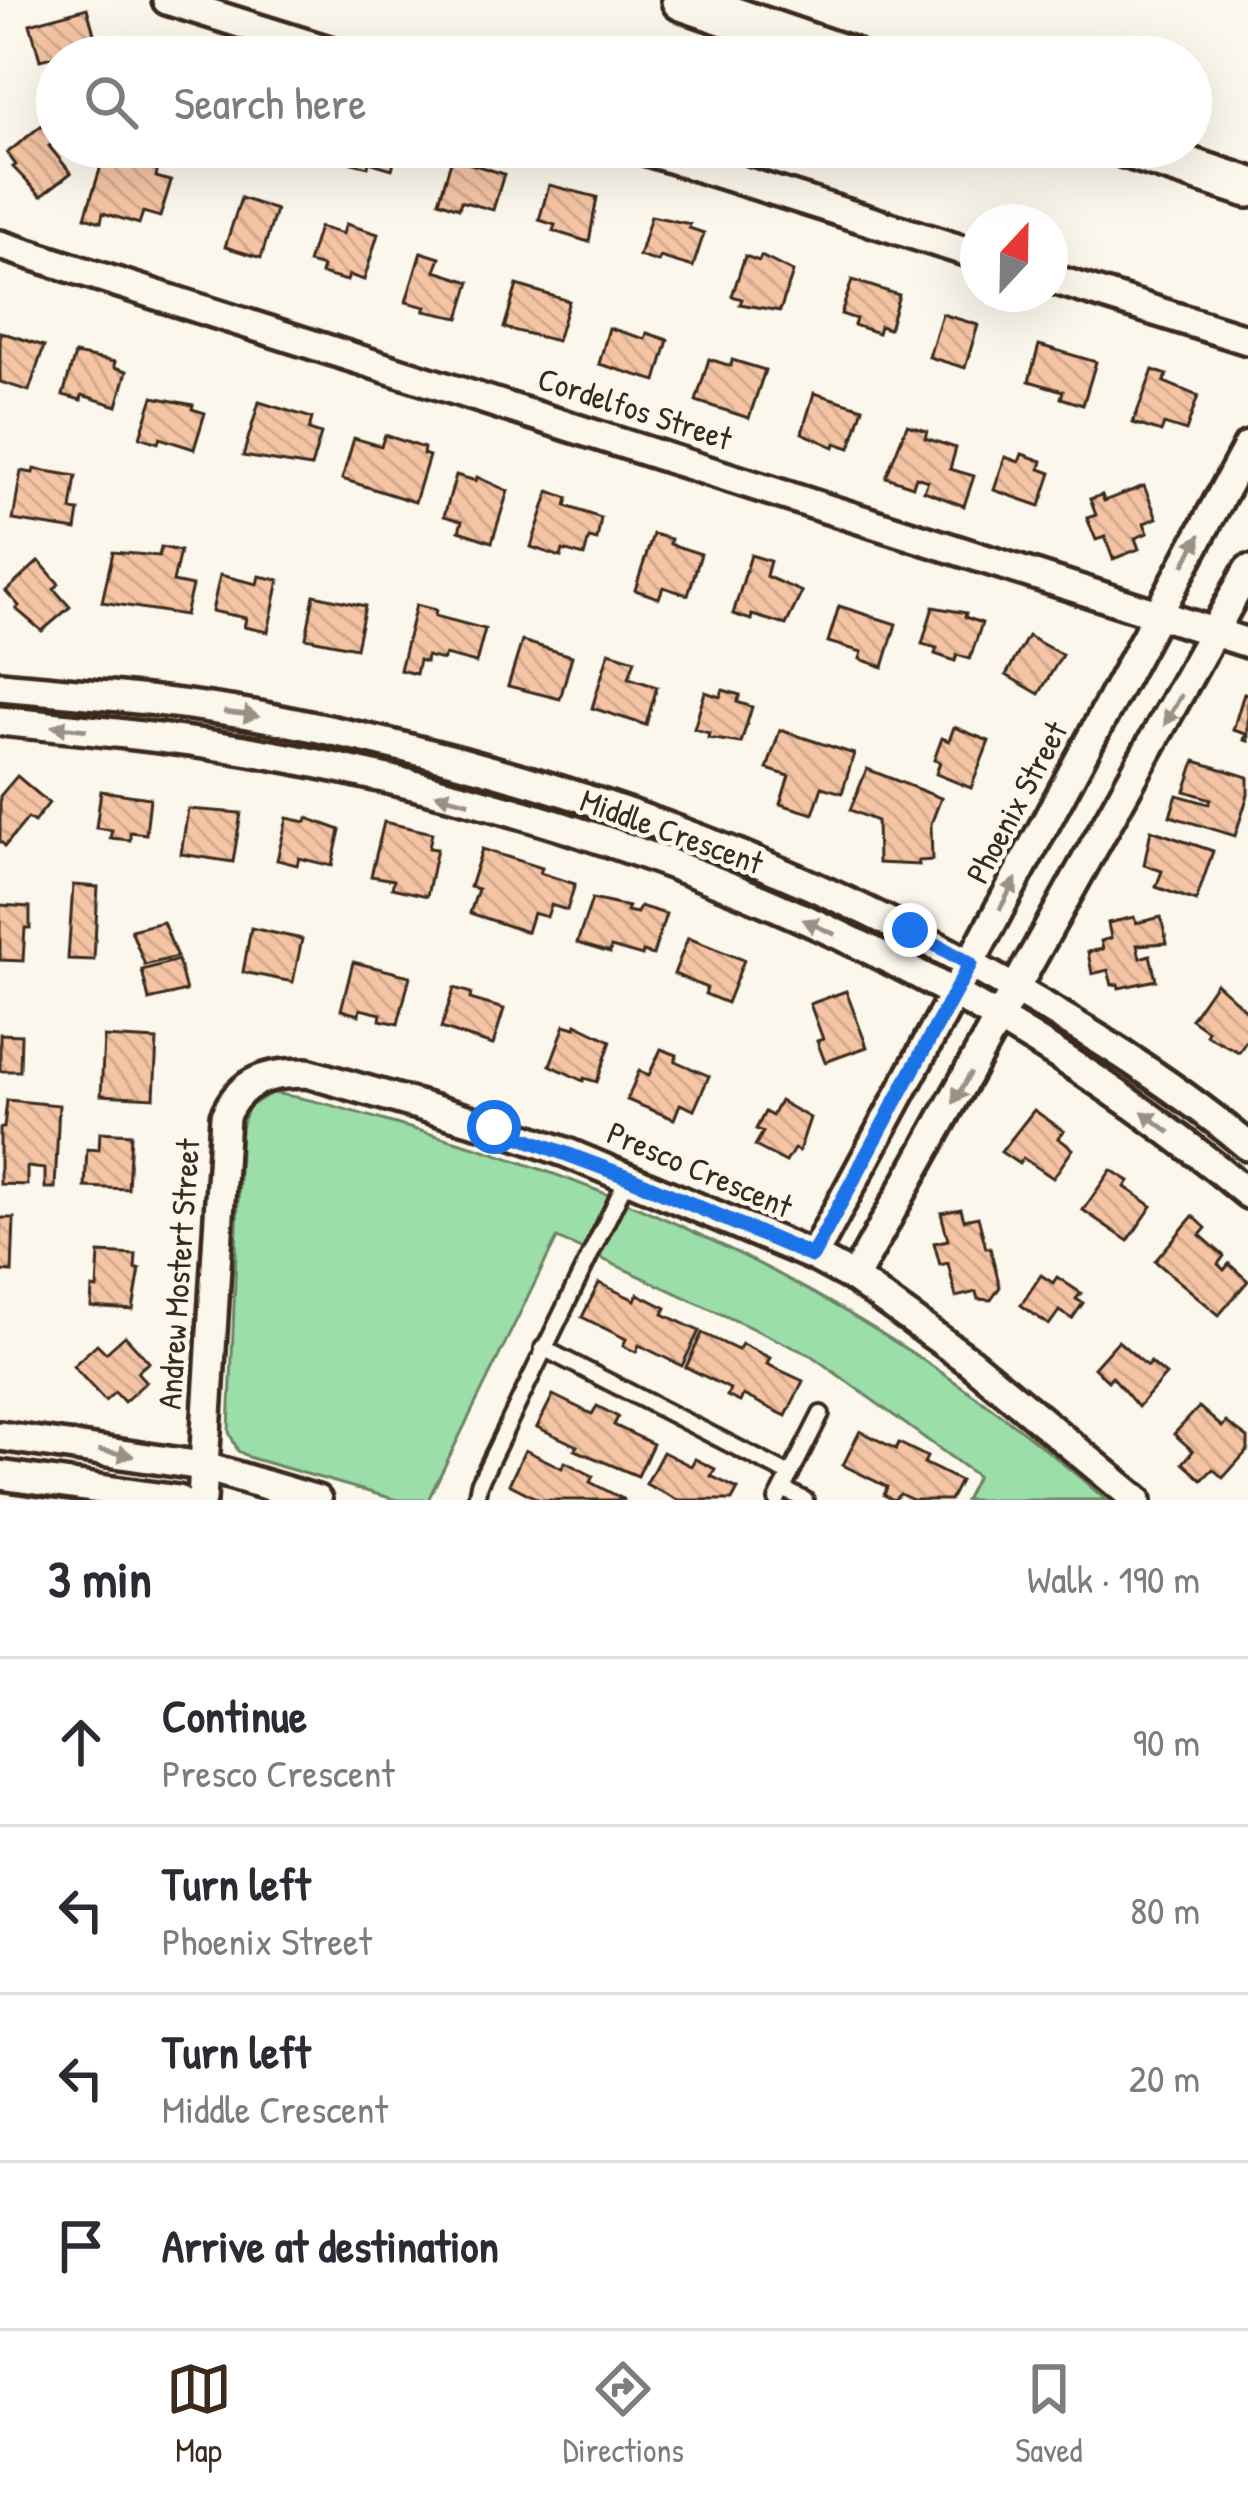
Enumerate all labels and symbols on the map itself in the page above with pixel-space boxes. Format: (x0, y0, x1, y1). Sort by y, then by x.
north arrow (960, 204, 1068, 312)
street label: Cordelfos Street (533, 356, 738, 460)
one-way arrow (1181, 533, 1202, 568)
one-way arrow (1163, 694, 1184, 727)
one-way arrow (223, 705, 260, 724)
street label: Phoenix Street (955, 713, 1077, 891)
one-way arrow (50, 718, 87, 737)
street label: Middle Crescent (575, 778, 770, 885)
one-way arrow (433, 787, 470, 806)
one-way arrow (997, 876, 1018, 911)
route end (883, 903, 937, 957)
one-way arrow (801, 917, 836, 937)
one-way arrow (953, 1071, 974, 1104)
route start (467, 1100, 521, 1154)
street label: Presco Crescent (601, 1110, 800, 1228)
one-way arrow (1141, 1110, 1172, 1134)
street label: Andrew Mostert Street (147, 1137, 209, 1411)
one-way arrow (98, 1444, 135, 1463)

